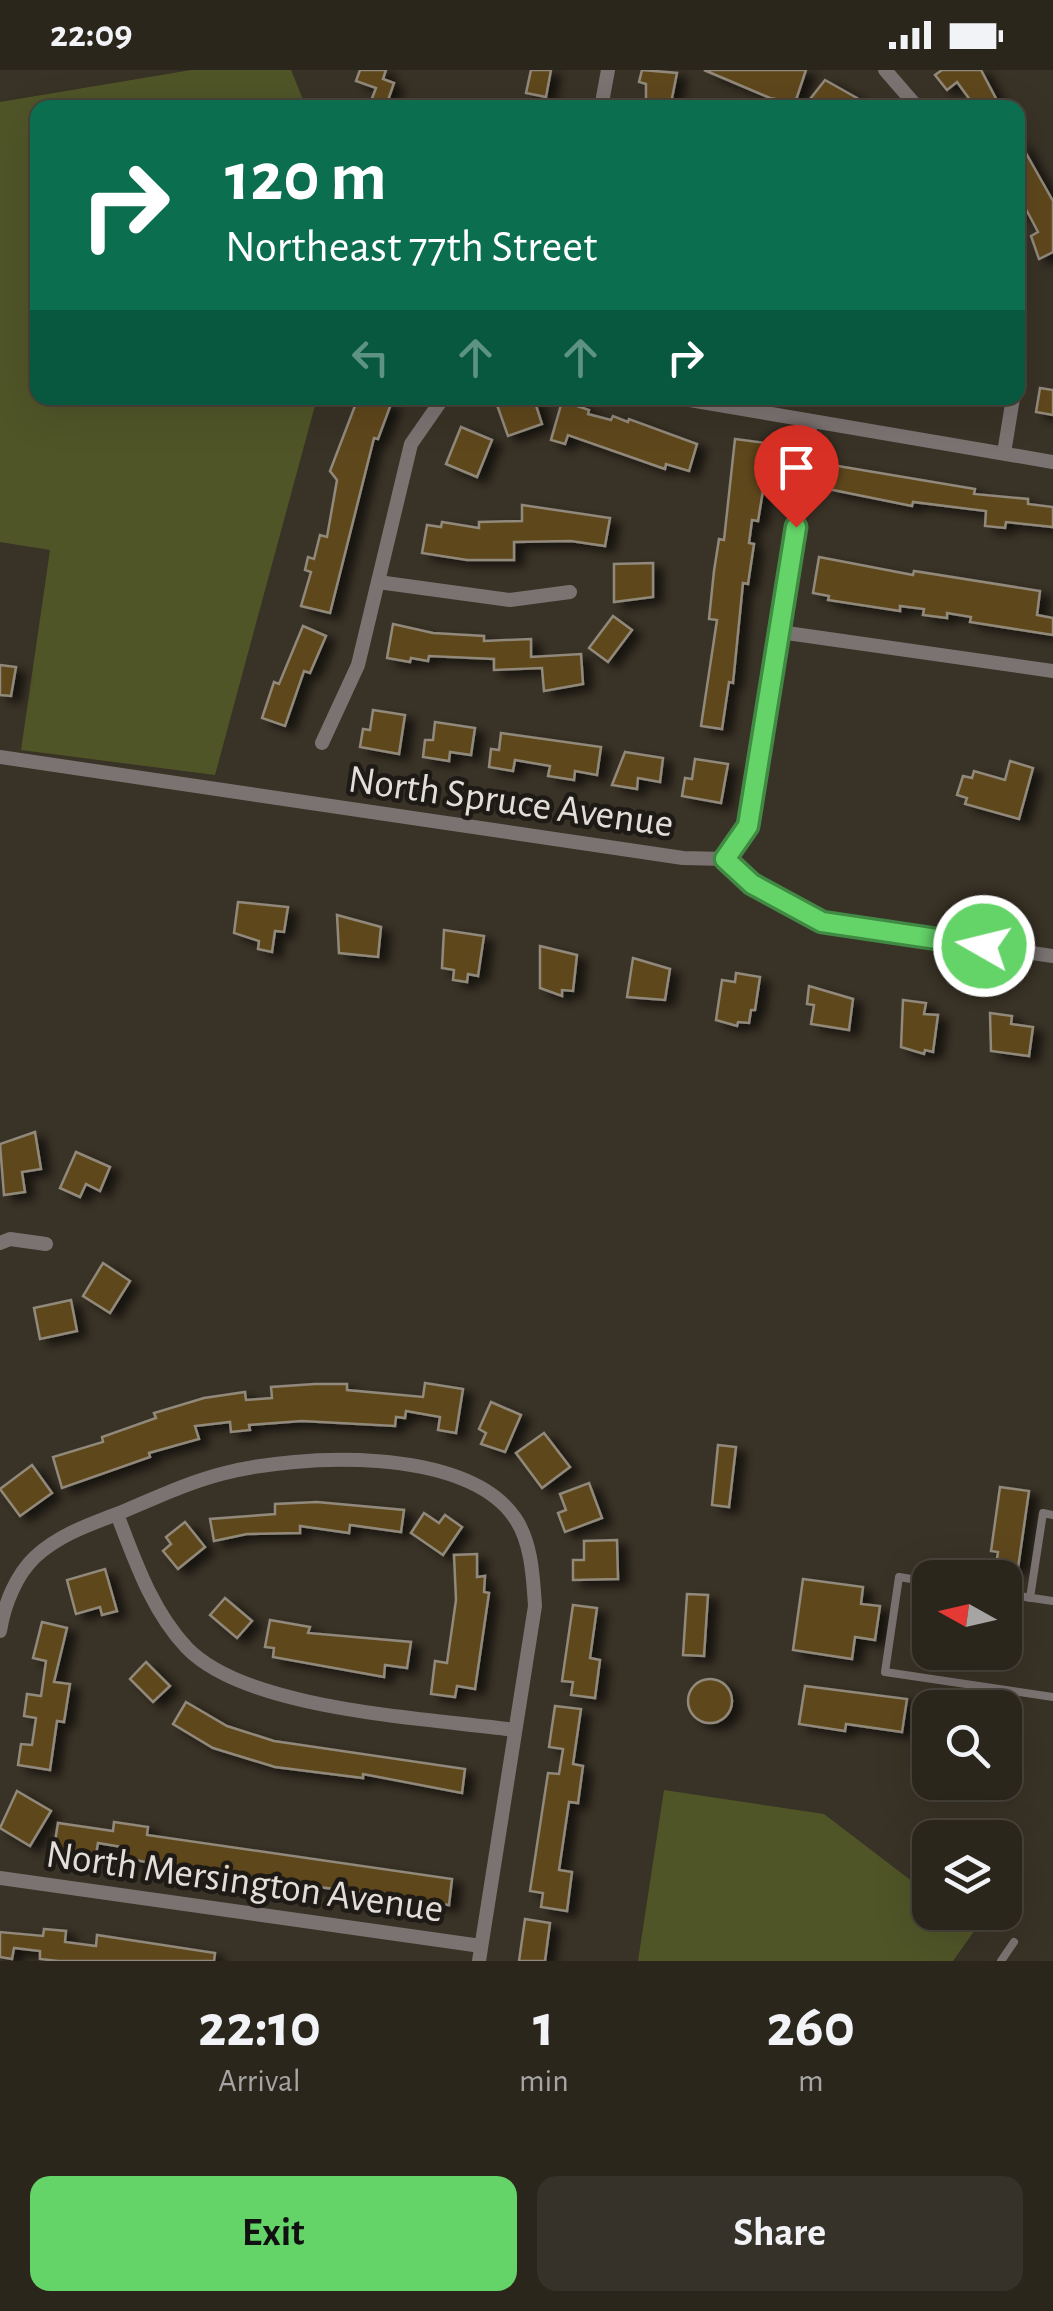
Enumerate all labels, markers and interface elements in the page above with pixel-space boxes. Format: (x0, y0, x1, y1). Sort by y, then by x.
text: 22:09 (50, 16, 133, 54)
icon: right (60, 140, 190, 270)
text: 120 m (225, 143, 387, 213)
text: Northeast 77th Street (225, 225, 597, 270)
icon: left (343, 330, 398, 385)
icon: ahead (448, 330, 503, 385)
icon: ahead (553, 330, 608, 385)
icon: right (658, 330, 713, 385)
pin (754, 425, 839, 528)
icon: arrive (769, 440, 824, 495)
street label: North Spruce Avenue (346, 759, 676, 845)
position arrow (932, 894, 1036, 998)
north arrow (912, 1560, 1022, 1670)
map controls (912, 1560, 1022, 1930)
button: search (912, 1690, 1022, 1800)
button: layers (912, 1820, 1022, 1930)
street label: North Mersington Avenue (43, 1834, 446, 1930)
text: 22:10 (198, 1997, 321, 2057)
text: 1 (533, 1997, 555, 2057)
text: 260 (767, 1997, 855, 2057)
text: Arrival (218, 2065, 301, 2097)
text: min (519, 2065, 569, 2097)
text: m (798, 2065, 824, 2097)
button: Exit (30, 2176, 517, 2291)
button: Share (537, 2176, 1023, 2291)

